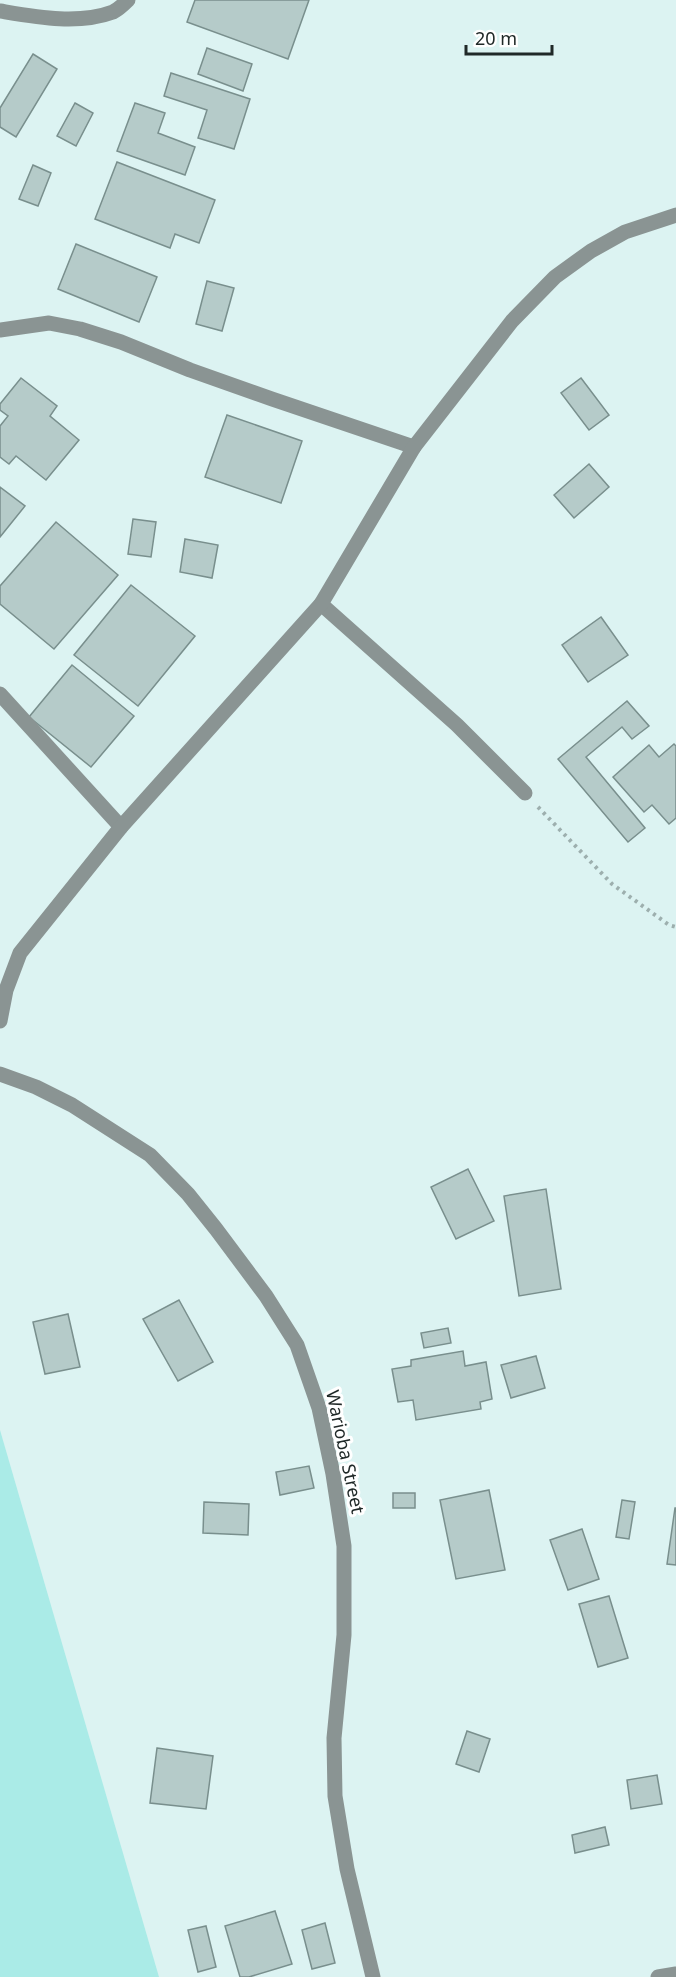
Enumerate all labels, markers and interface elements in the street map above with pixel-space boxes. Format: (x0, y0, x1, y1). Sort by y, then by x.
scale bar (466, 18, 552, 56)
text: 20 m (475, 26, 517, 50)
street label: Warioba Street (321, 1388, 371, 1516)

